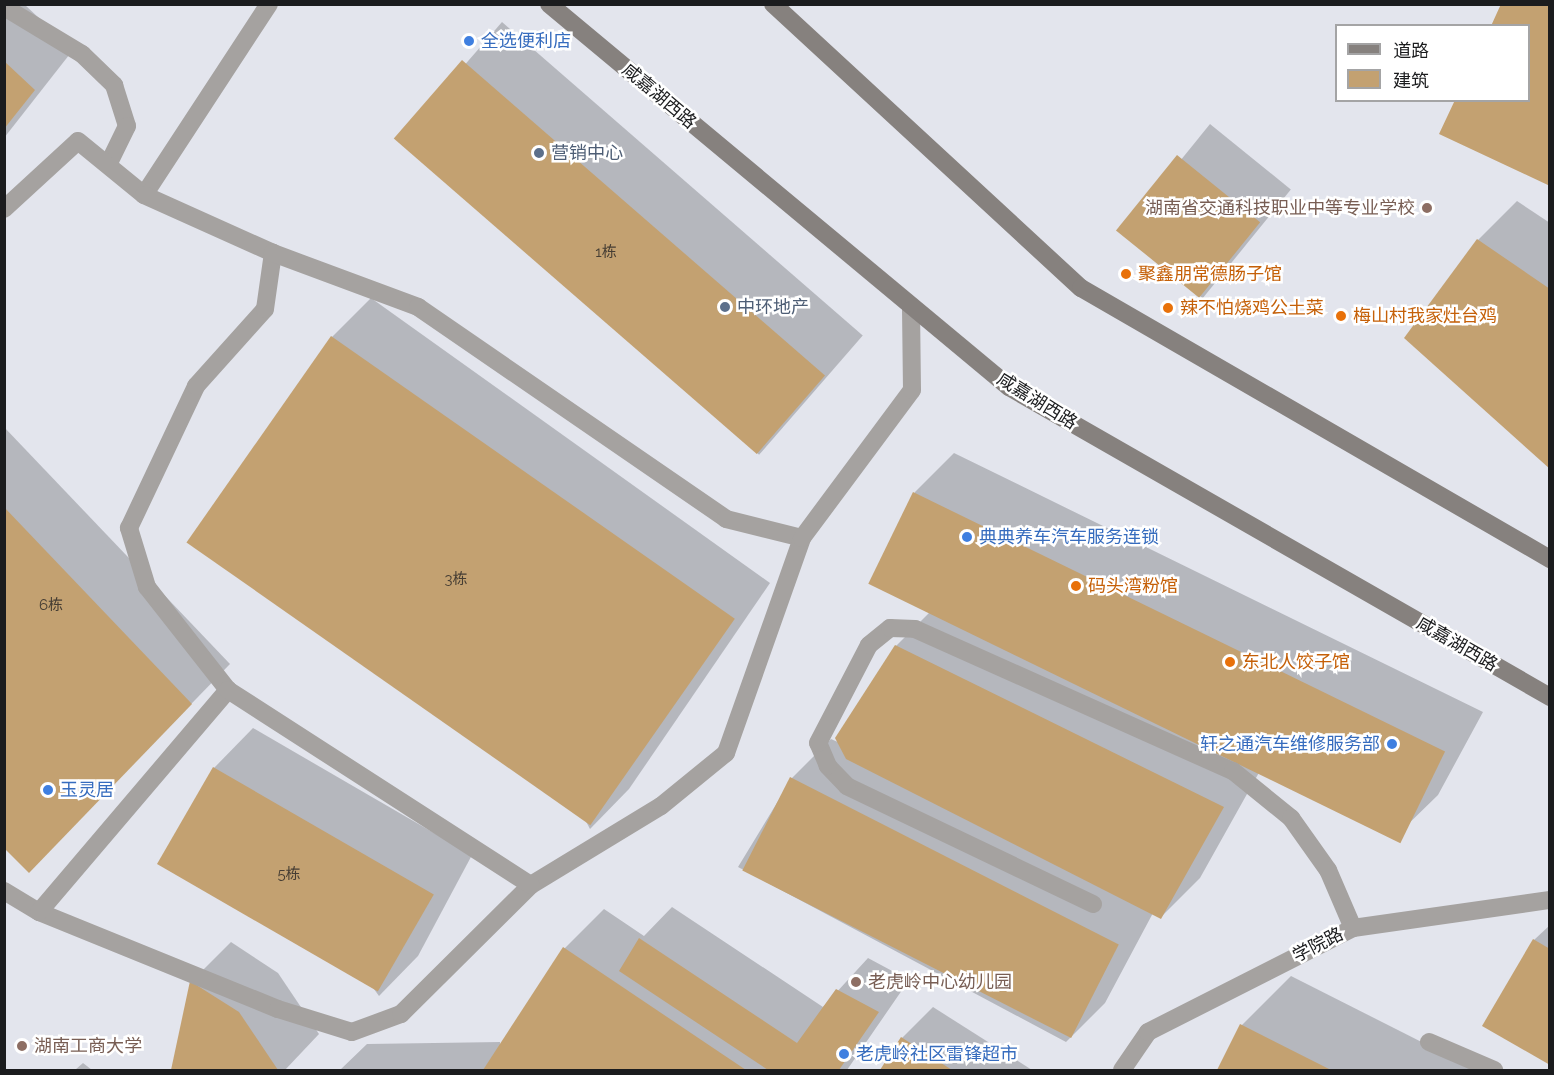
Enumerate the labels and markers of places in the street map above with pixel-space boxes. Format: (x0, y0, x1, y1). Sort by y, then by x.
place label: 全选便利店 (481, 30, 571, 52)
marker: 全选便利店 (462, 34, 476, 48)
place label: 营销中心 (551, 142, 623, 164)
marker: 营销中心 (532, 146, 546, 160)
place label: 湖南省交通科技职业中等专业学校 (1145, 197, 1415, 219)
marker: 湖南省交通科技职业中等专业学校 (1420, 201, 1434, 215)
place label: 聚鑫朋常德肠子馆 (1138, 263, 1282, 285)
marker: 聚鑫朋常德肠子馆 (1119, 267, 1133, 281)
place label: 中环地产 (737, 296, 809, 318)
place label: 辣不怕烧鸡公土菜 (1180, 297, 1324, 319)
marker: 中环地产 (718, 300, 732, 314)
marker: 辣不怕烧鸡公土菜 (1161, 301, 1175, 315)
place label: 梅山村我家灶台鸡 (1353, 305, 1497, 327)
marker: 梅山村我家灶台鸡 (1334, 309, 1348, 323)
place label: 典典养车汽车服务连锁 (979, 526, 1159, 548)
marker: 典典养车汽车服务连锁 (960, 530, 974, 544)
place label: 码头湾粉馆 (1088, 575, 1178, 597)
marker: 码头湾粉馆 (1069, 579, 1083, 593)
place label: 东北人饺子馆 (1242, 651, 1350, 673)
marker: 东北人饺子馆 (1223, 655, 1237, 669)
place label: 轩之通汽车维修服务部 (1200, 733, 1380, 755)
marker: 轩之通汽车维修服务部 (1385, 737, 1399, 751)
place label: 玉灵居 (60, 779, 114, 801)
marker: 玉灵居 (41, 783, 55, 797)
place label: 老虎岭中心幼儿园 (868, 971, 1012, 993)
marker: 老虎岭中心幼儿园 (849, 975, 863, 989)
place label: 湖南工商大学 (34, 1035, 142, 1057)
marker: 湖南工商大学 (15, 1039, 29, 1053)
place label: 老虎岭社区雷锋超市 (856, 1043, 1018, 1065)
marker: 老虎岭社区雷锋超市 (837, 1047, 851, 1061)

